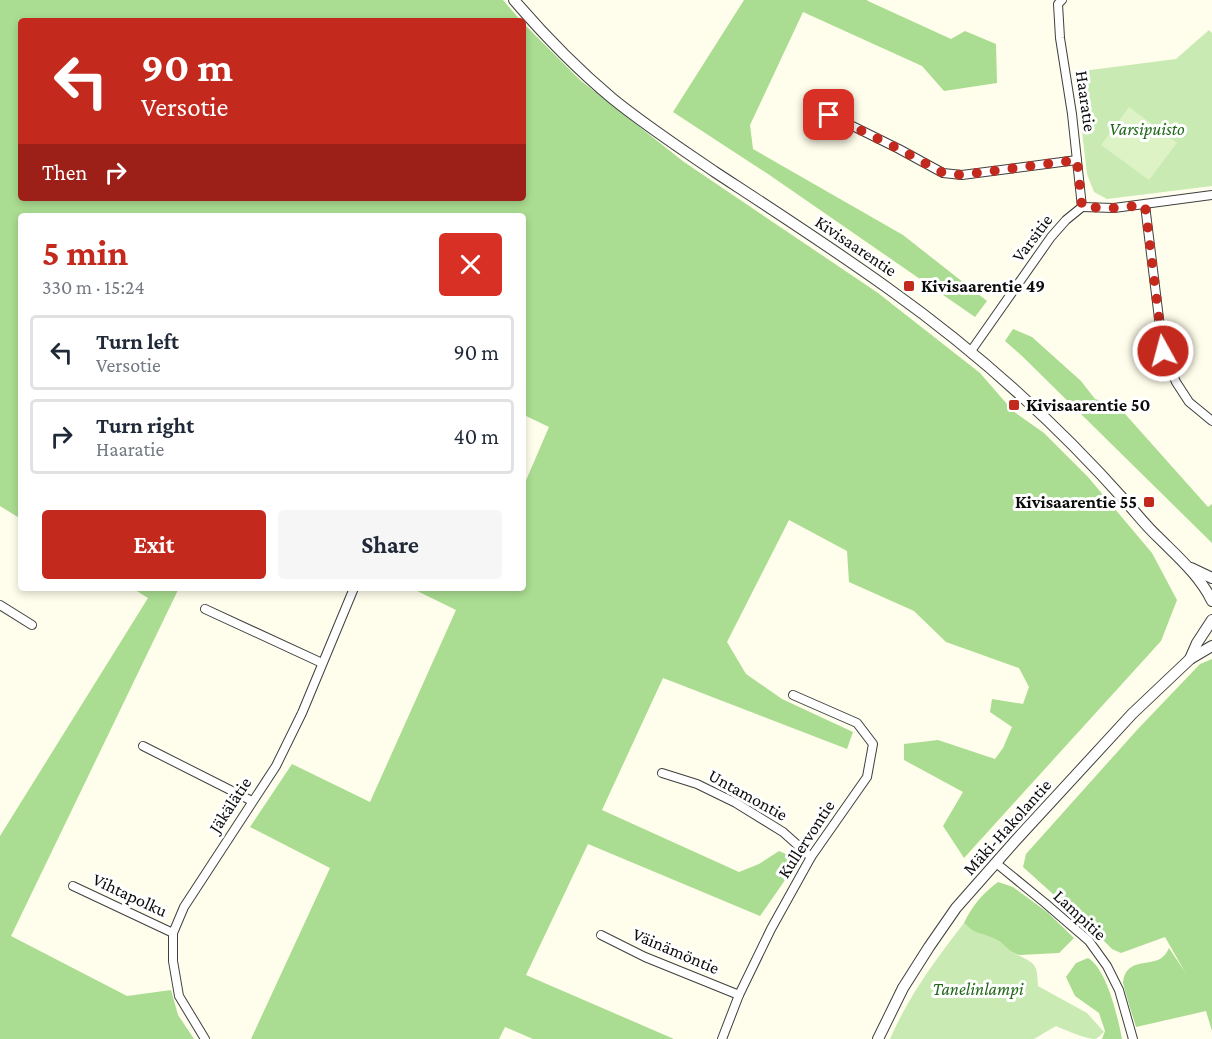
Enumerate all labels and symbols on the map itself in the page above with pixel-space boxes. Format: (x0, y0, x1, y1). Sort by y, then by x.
street label: Haaratie (1072, 69, 1100, 133)
pin (803, 89, 854, 140)
park label: Varsipuisto (1109, 119, 1185, 139)
street label: Varsitie (1008, 210, 1056, 266)
street label: Kivisaarentie (811, 211, 901, 281)
place label: Kivisaarentie 49 (921, 276, 1045, 296)
marker: Kivisaarentie 49 (902, 279, 916, 293)
position arrow (1131, 319, 1195, 383)
place label: Kivisaarentie 50 (1026, 395, 1150, 415)
marker: Kivisaarentie 50 (1007, 398, 1021, 412)
place label: Kivisaarentie 55 (1015, 492, 1137, 512)
marker: Kivisaarentie 55 (1142, 495, 1156, 509)
street label: Untamontie (705, 765, 791, 825)
street label: Jäkälätie (204, 773, 255, 838)
street label: Mäki-Hakolantie (959, 775, 1055, 879)
street label: Kullervontie (773, 796, 839, 882)
street label: Vihtapolku (90, 869, 171, 921)
street label: Lampitie (1050, 886, 1110, 944)
street label: Väinämöntie (630, 924, 722, 978)
park label: Tanelinlampi (932, 979, 1024, 999)

